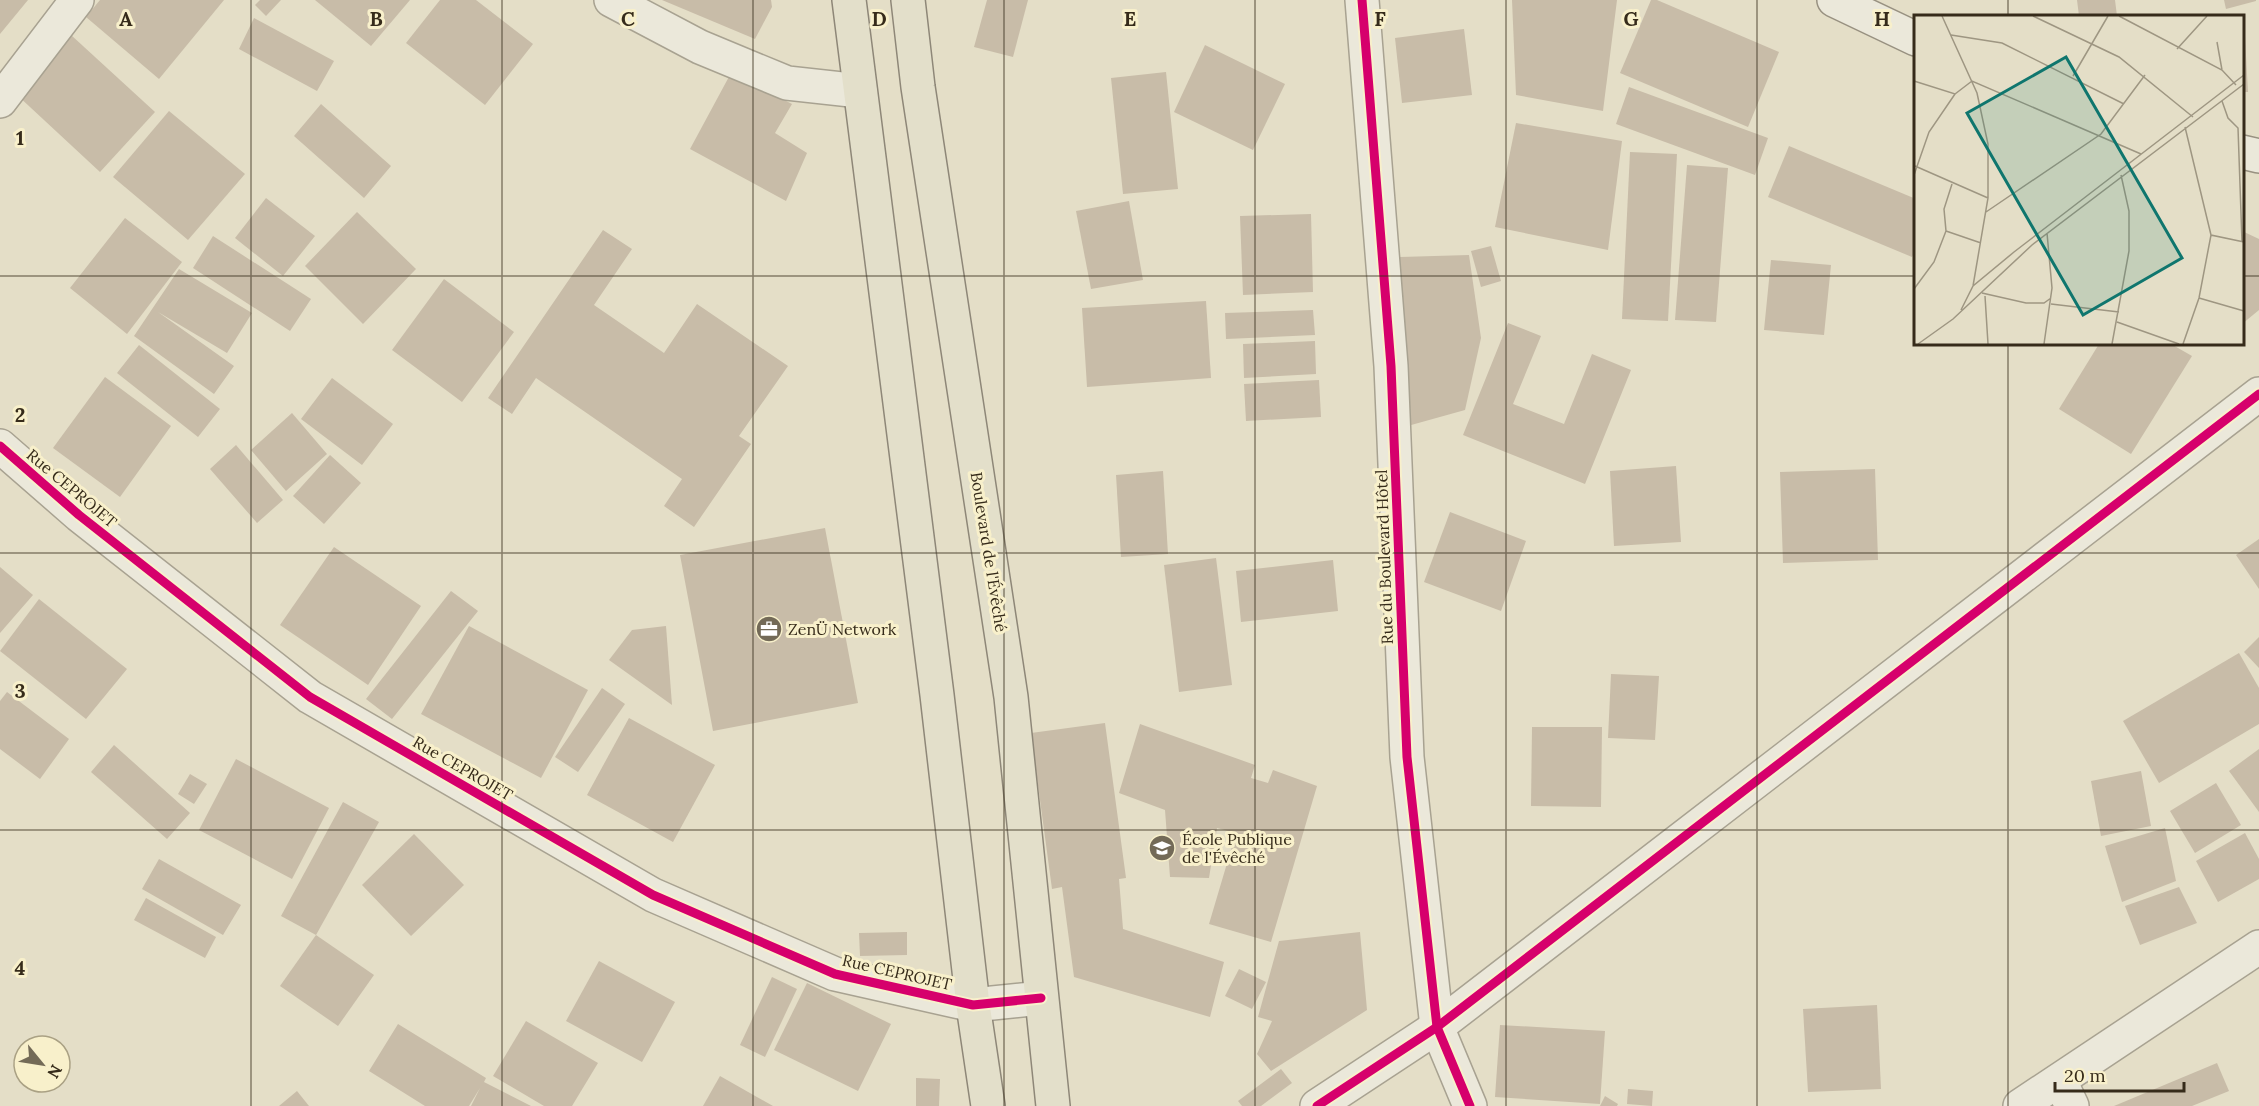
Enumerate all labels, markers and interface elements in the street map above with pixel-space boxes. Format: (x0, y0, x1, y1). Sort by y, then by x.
text: A (119, 6, 133, 31)
text: B (369, 6, 383, 31)
text: C (621, 6, 635, 31)
text: D (871, 6, 887, 31)
text: E (1124, 6, 1136, 31)
text: F (1374, 6, 1386, 31)
text: G (1623, 6, 1639, 31)
text: H (1874, 6, 1890, 31)
inset map (1914, 15, 2244, 345)
text: 1 (16, 125, 24, 150)
text: 2 (15, 402, 25, 427)
street label: Rue CEPROJET (23, 444, 121, 532)
street label: Rue du Boulevard Hôtel (1371, 469, 1397, 645)
street label: Boulevard de l'Évêché (966, 470, 1012, 634)
office icon: ZenÜ Network (754, 614, 784, 644)
place label: ZenÜ Network (788, 619, 897, 639)
text: 3 (14, 678, 26, 703)
street label: Rue CEPROJET (410, 731, 516, 805)
place label: École Publique de l'Évêché (1182, 829, 1292, 867)
school or university icon: École Publique de l'Évêché (1147, 833, 1177, 863)
street label: Rue CEPROJET (840, 950, 954, 994)
text: 4 (15, 955, 26, 980)
north arrow (12, 1034, 72, 1094)
scale bar (2055, 1055, 2184, 1093)
text: N (43, 1061, 67, 1082)
text: 20 m (2064, 1064, 2106, 1087)

